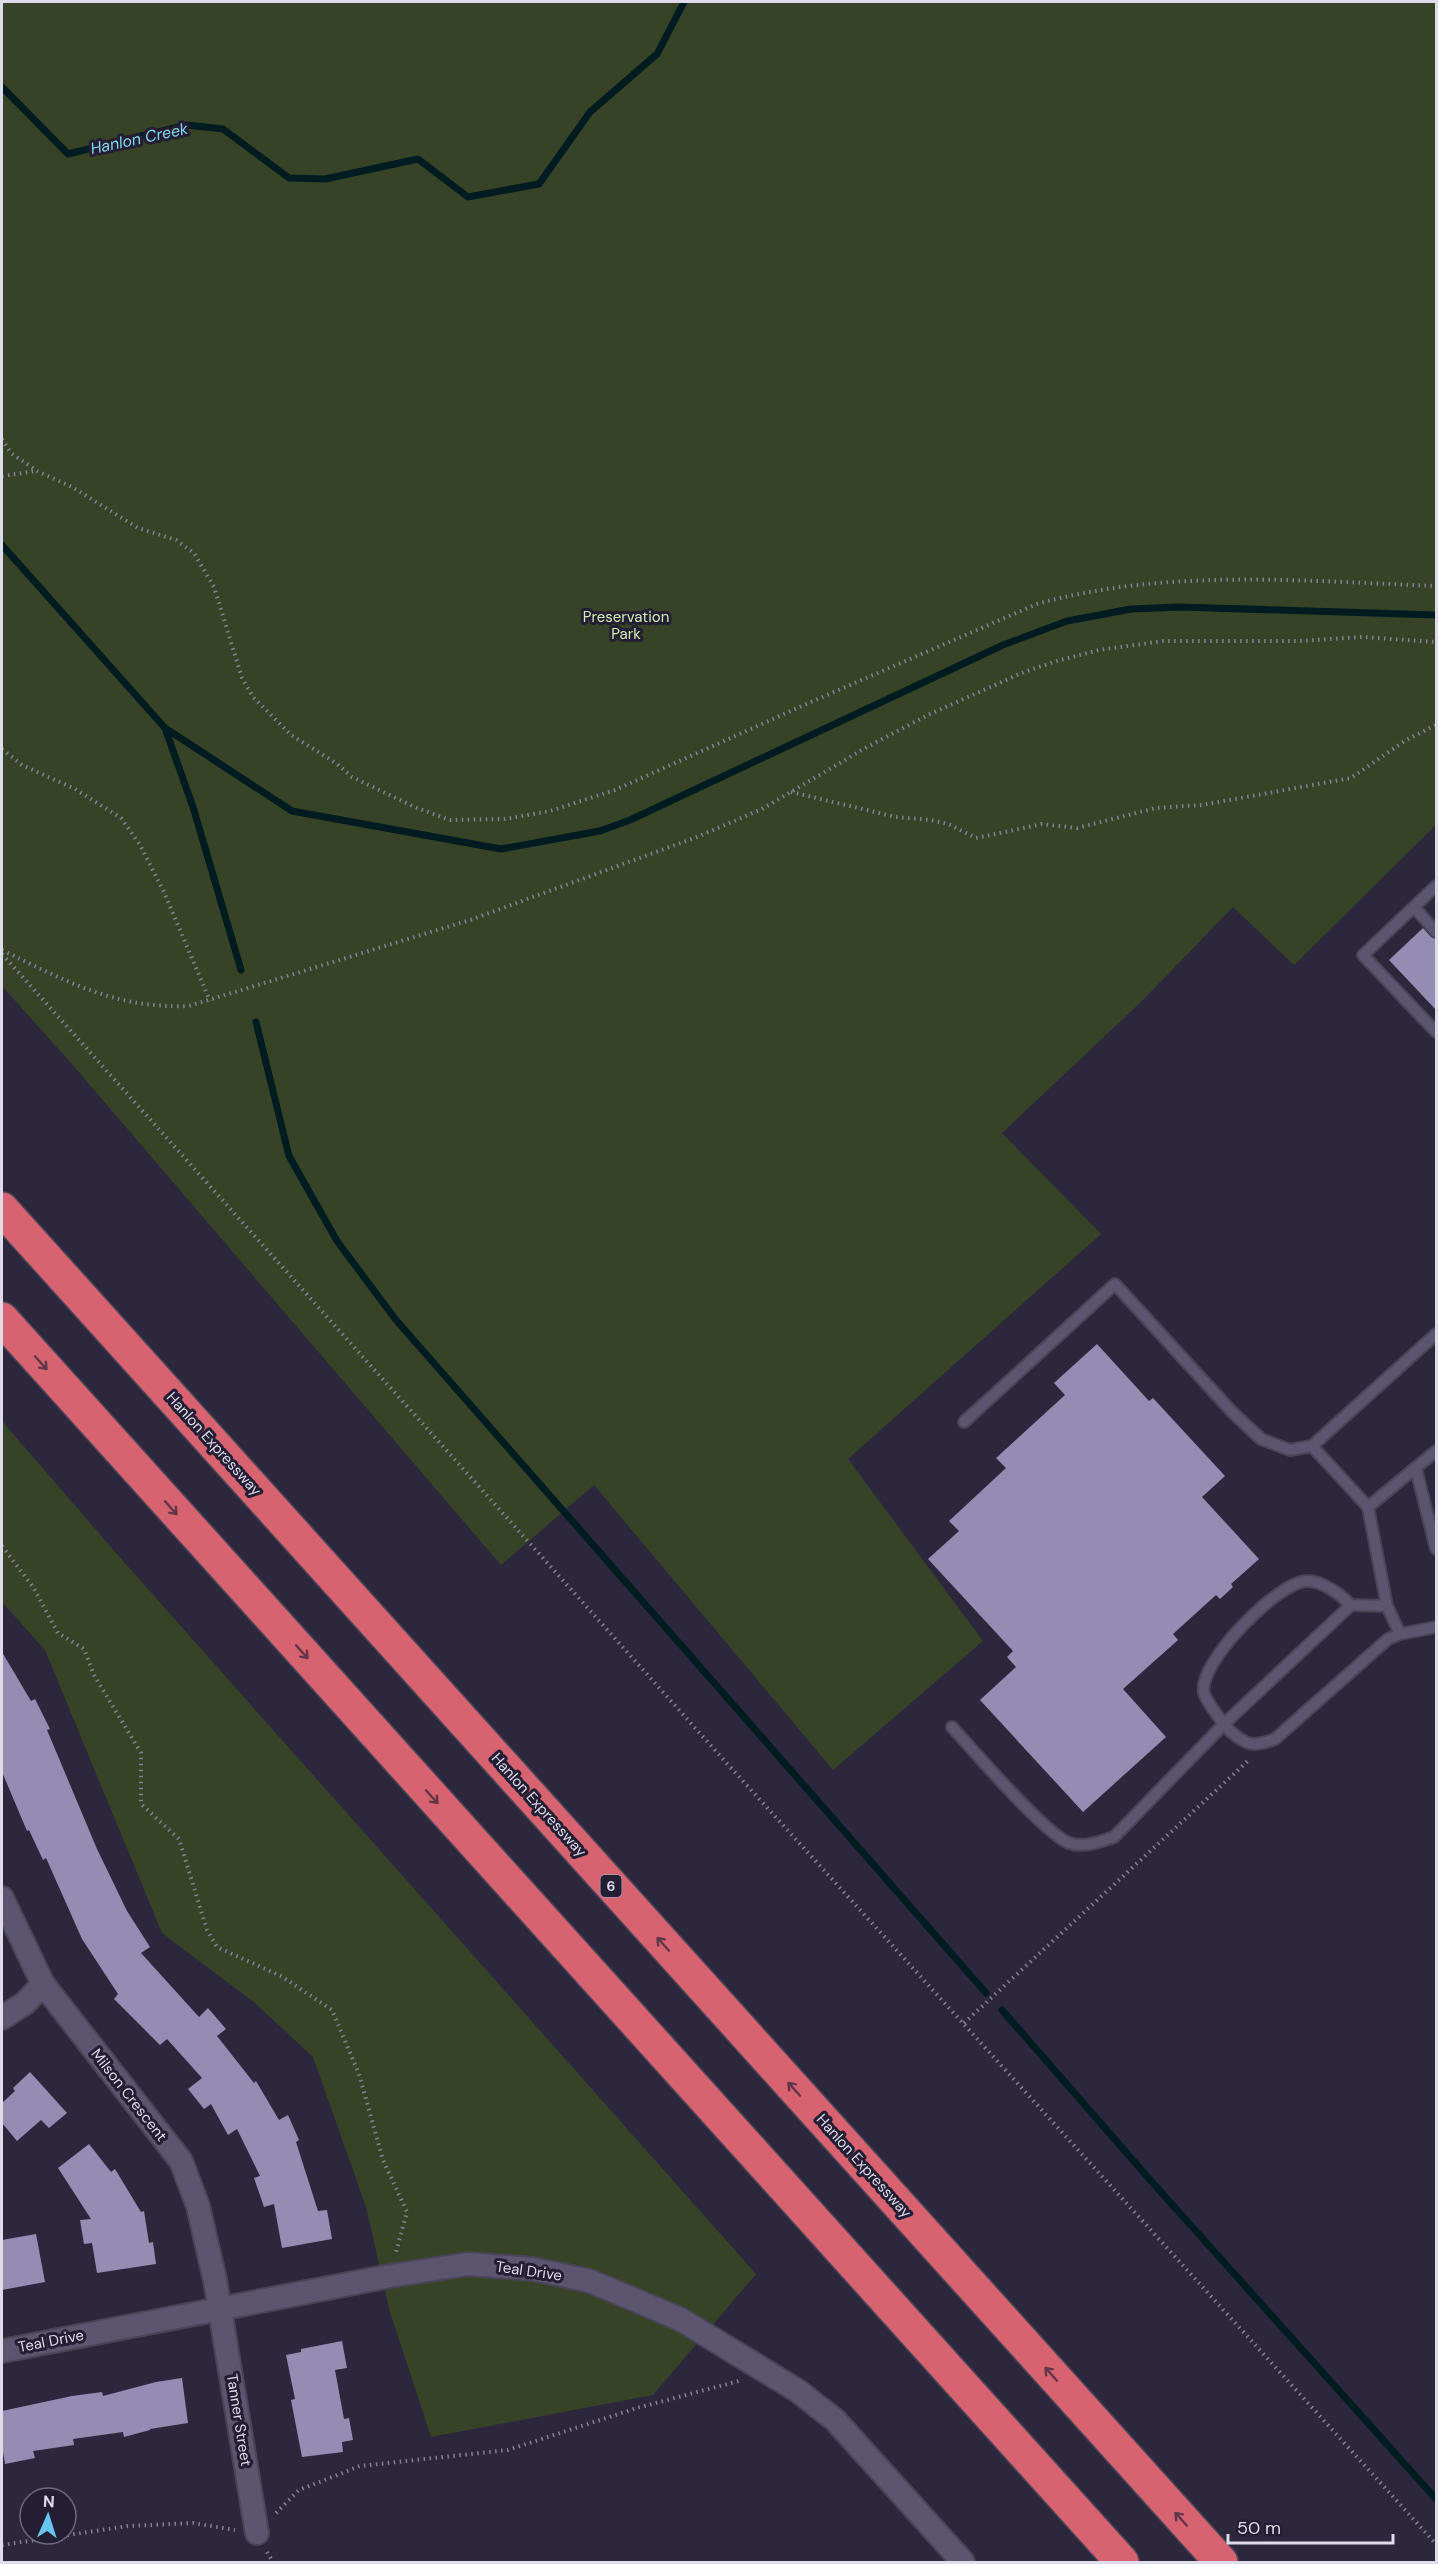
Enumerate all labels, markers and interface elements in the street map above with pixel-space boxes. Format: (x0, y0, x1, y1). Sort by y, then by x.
water label: Hanlon Creek (88, 118, 191, 159)
park label: Preservation Park (583, 607, 669, 644)
one-way arrow (34, 1355, 48, 1370)
street label: Hanlon Expressway (162, 1388, 266, 1501)
one-way arrow (164, 1500, 178, 1515)
one-way arrow (295, 1645, 309, 1660)
street label: Hanlon Expressway (487, 1749, 591, 1862)
one-way arrow (425, 1790, 439, 1805)
road number: 6 (600, 1875, 622, 1897)
one-way arrow (656, 1937, 670, 1952)
street label: Milson Crescent (87, 2045, 172, 2145)
one-way arrow (787, 2082, 801, 2097)
street label: Hanlon Expressway (812, 2110, 916, 2223)
street label: Teal Drive (495, 2256, 563, 2286)
street label: Teal Drive (16, 2325, 86, 2357)
one-way arrow (1044, 2367, 1058, 2382)
street label: Tanner Street (222, 2372, 256, 2468)
north arrow (18, 2486, 78, 2546)
text: N (42, 2491, 55, 2512)
scale bar (1228, 2507, 1393, 2545)
one-way arrow (1174, 2512, 1188, 2527)
text: 50 m (1237, 2516, 1281, 2540)

